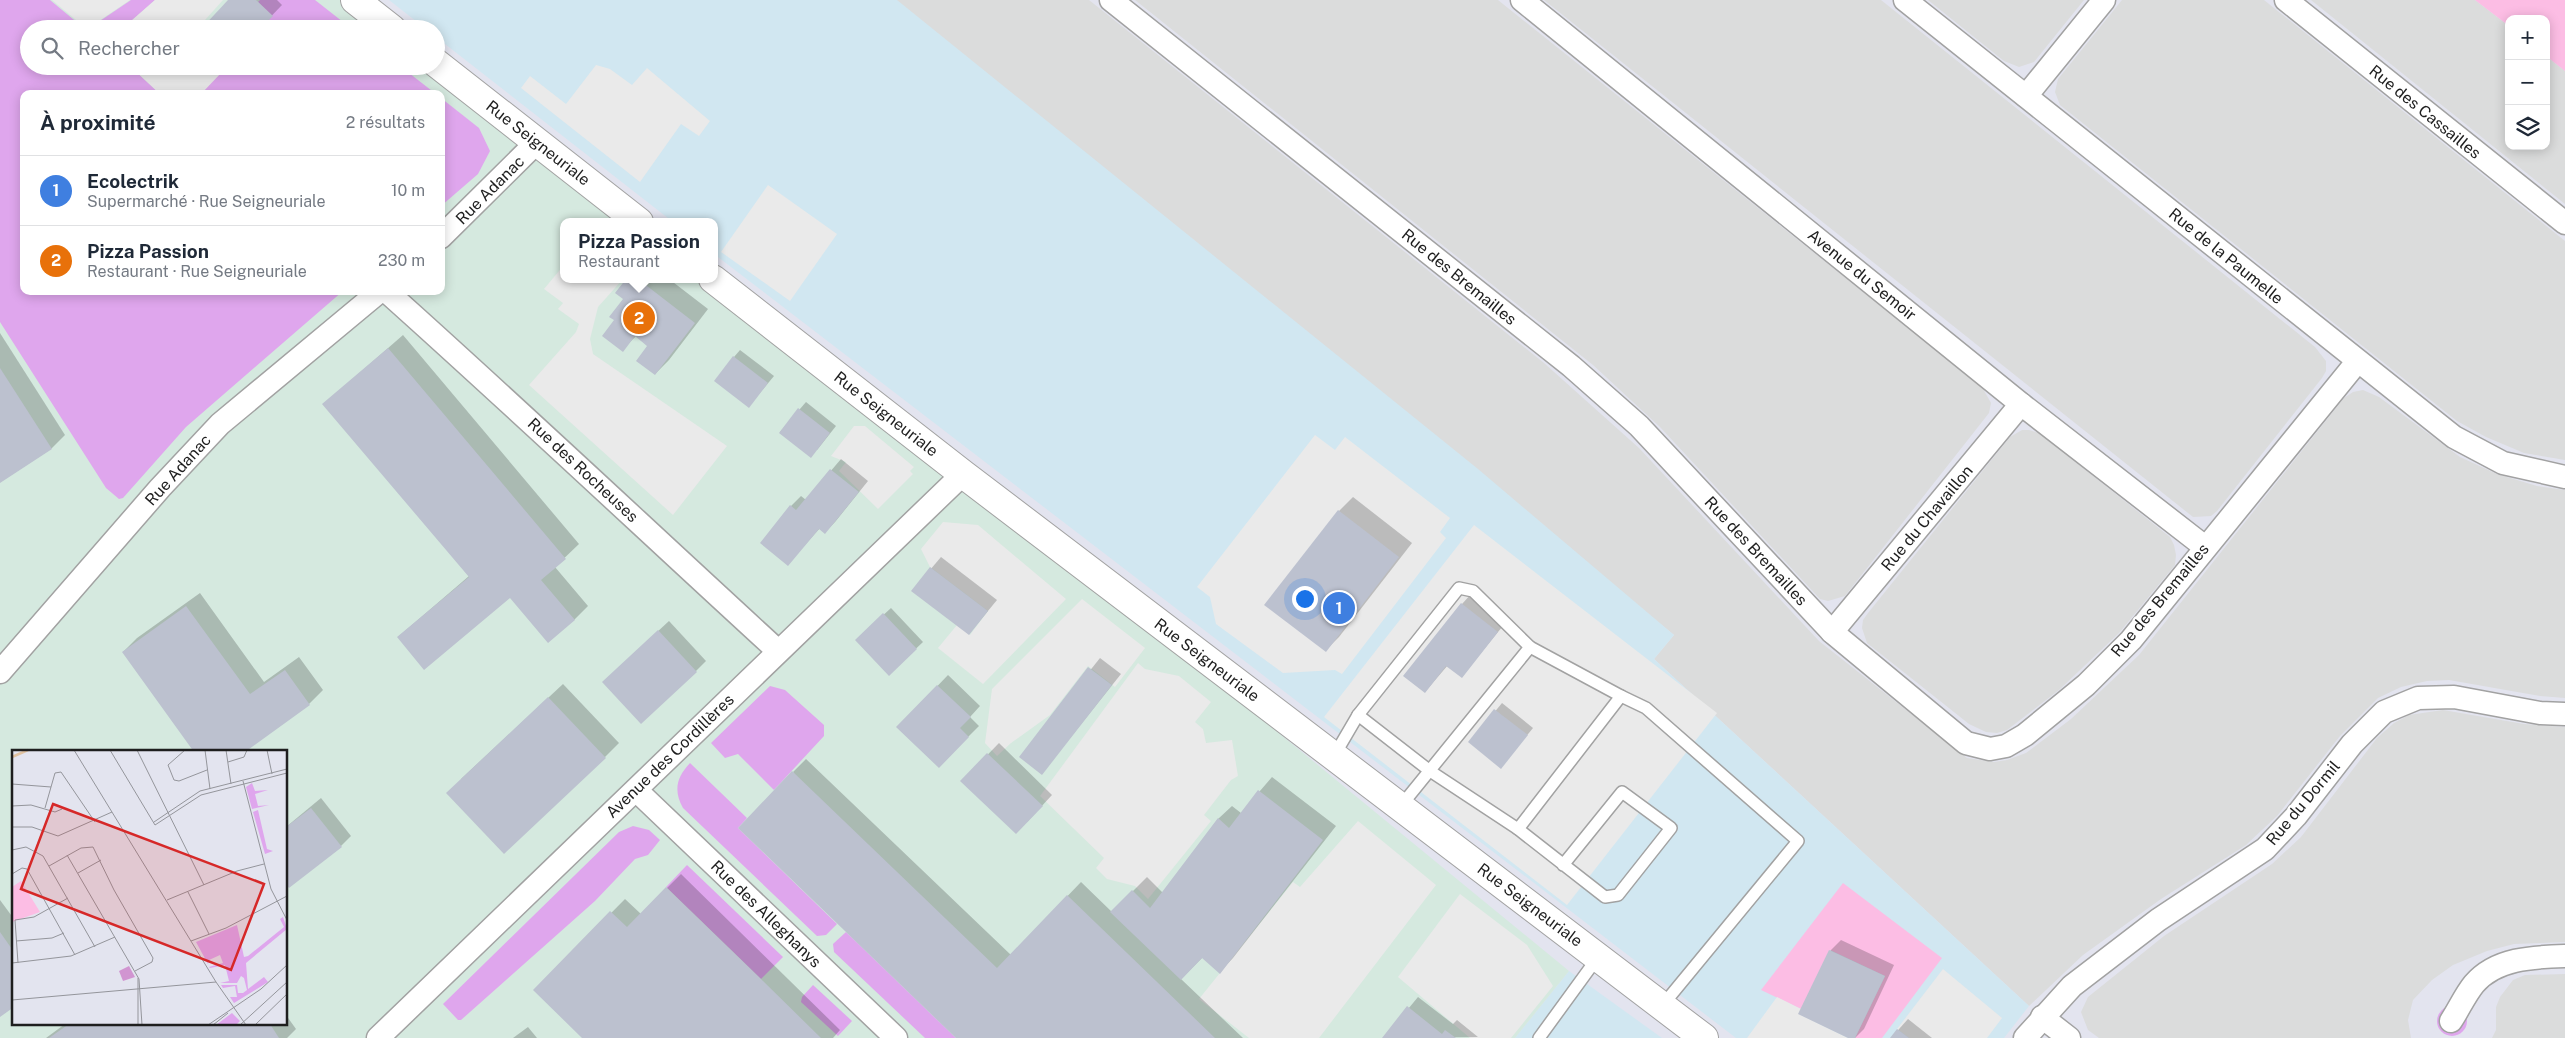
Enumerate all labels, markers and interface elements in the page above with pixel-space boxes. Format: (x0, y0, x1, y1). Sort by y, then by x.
map controls (2505, 15, 2550, 150)
button: + (2505, 15, 2550, 60)
search box (20, 20, 445, 75)
icon: search (38, 34, 66, 62)
text: Rechercher (78, 37, 180, 59)
button: − (2505, 60, 2550, 105)
street label: Rue des Cassailles (2365, 61, 2485, 163)
street label: Rue Seigneuriale (482, 97, 594, 189)
button: layers (2505, 105, 2550, 150)
text: À proximité (40, 110, 156, 135)
text: 2 résultats (346, 113, 425, 132)
street label: Rue Adanac (452, 152, 528, 228)
text: Ecolectrik (87, 170, 179, 192)
text: 1 (53, 181, 59, 200)
text: 10 m (391, 181, 425, 200)
text: Supermarché · Rue Seigneuriale (87, 192, 326, 211)
street label: Rue de la Paumelle (2165, 204, 2287, 308)
popup (560, 218, 718, 283)
street label: Rue des Bremailles (1398, 225, 1520, 329)
street label: Avenue du Semoir (1804, 225, 1920, 325)
text: Pizza Passion (578, 230, 700, 252)
text: Pizza Passion (87, 240, 209, 262)
text: 2 (51, 251, 61, 270)
text: 230 m (378, 251, 425, 270)
text: Restaurant (578, 252, 660, 271)
text: Restaurant · Rue Seigneuriale (87, 262, 307, 281)
pin: 2 (623, 299, 655, 337)
street label: Rue Seigneuriale (830, 368, 942, 460)
street label: Rue des Rocheuses (524, 414, 642, 526)
street label: Rue Adanac (141, 431, 215, 509)
street label: Rue du Chavaillon (1877, 461, 1977, 575)
street label: Rue des Bremailles (1701, 493, 1811, 609)
street label: Rue des Bremailles (2107, 540, 2213, 660)
your location (1292, 586, 1318, 612)
pin: 1 (1323, 589, 1355, 627)
street label: Rue Seigneuriale (1151, 614, 1263, 706)
street label: Avenue des Cordillères (602, 690, 738, 822)
inset map (12, 750, 288, 1026)
street label: Rue du Dormil (2262, 757, 2344, 849)
street label: Rue des Alleghanys (707, 856, 825, 972)
street label: Rue Seigneuriale (1474, 859, 1586, 951)

